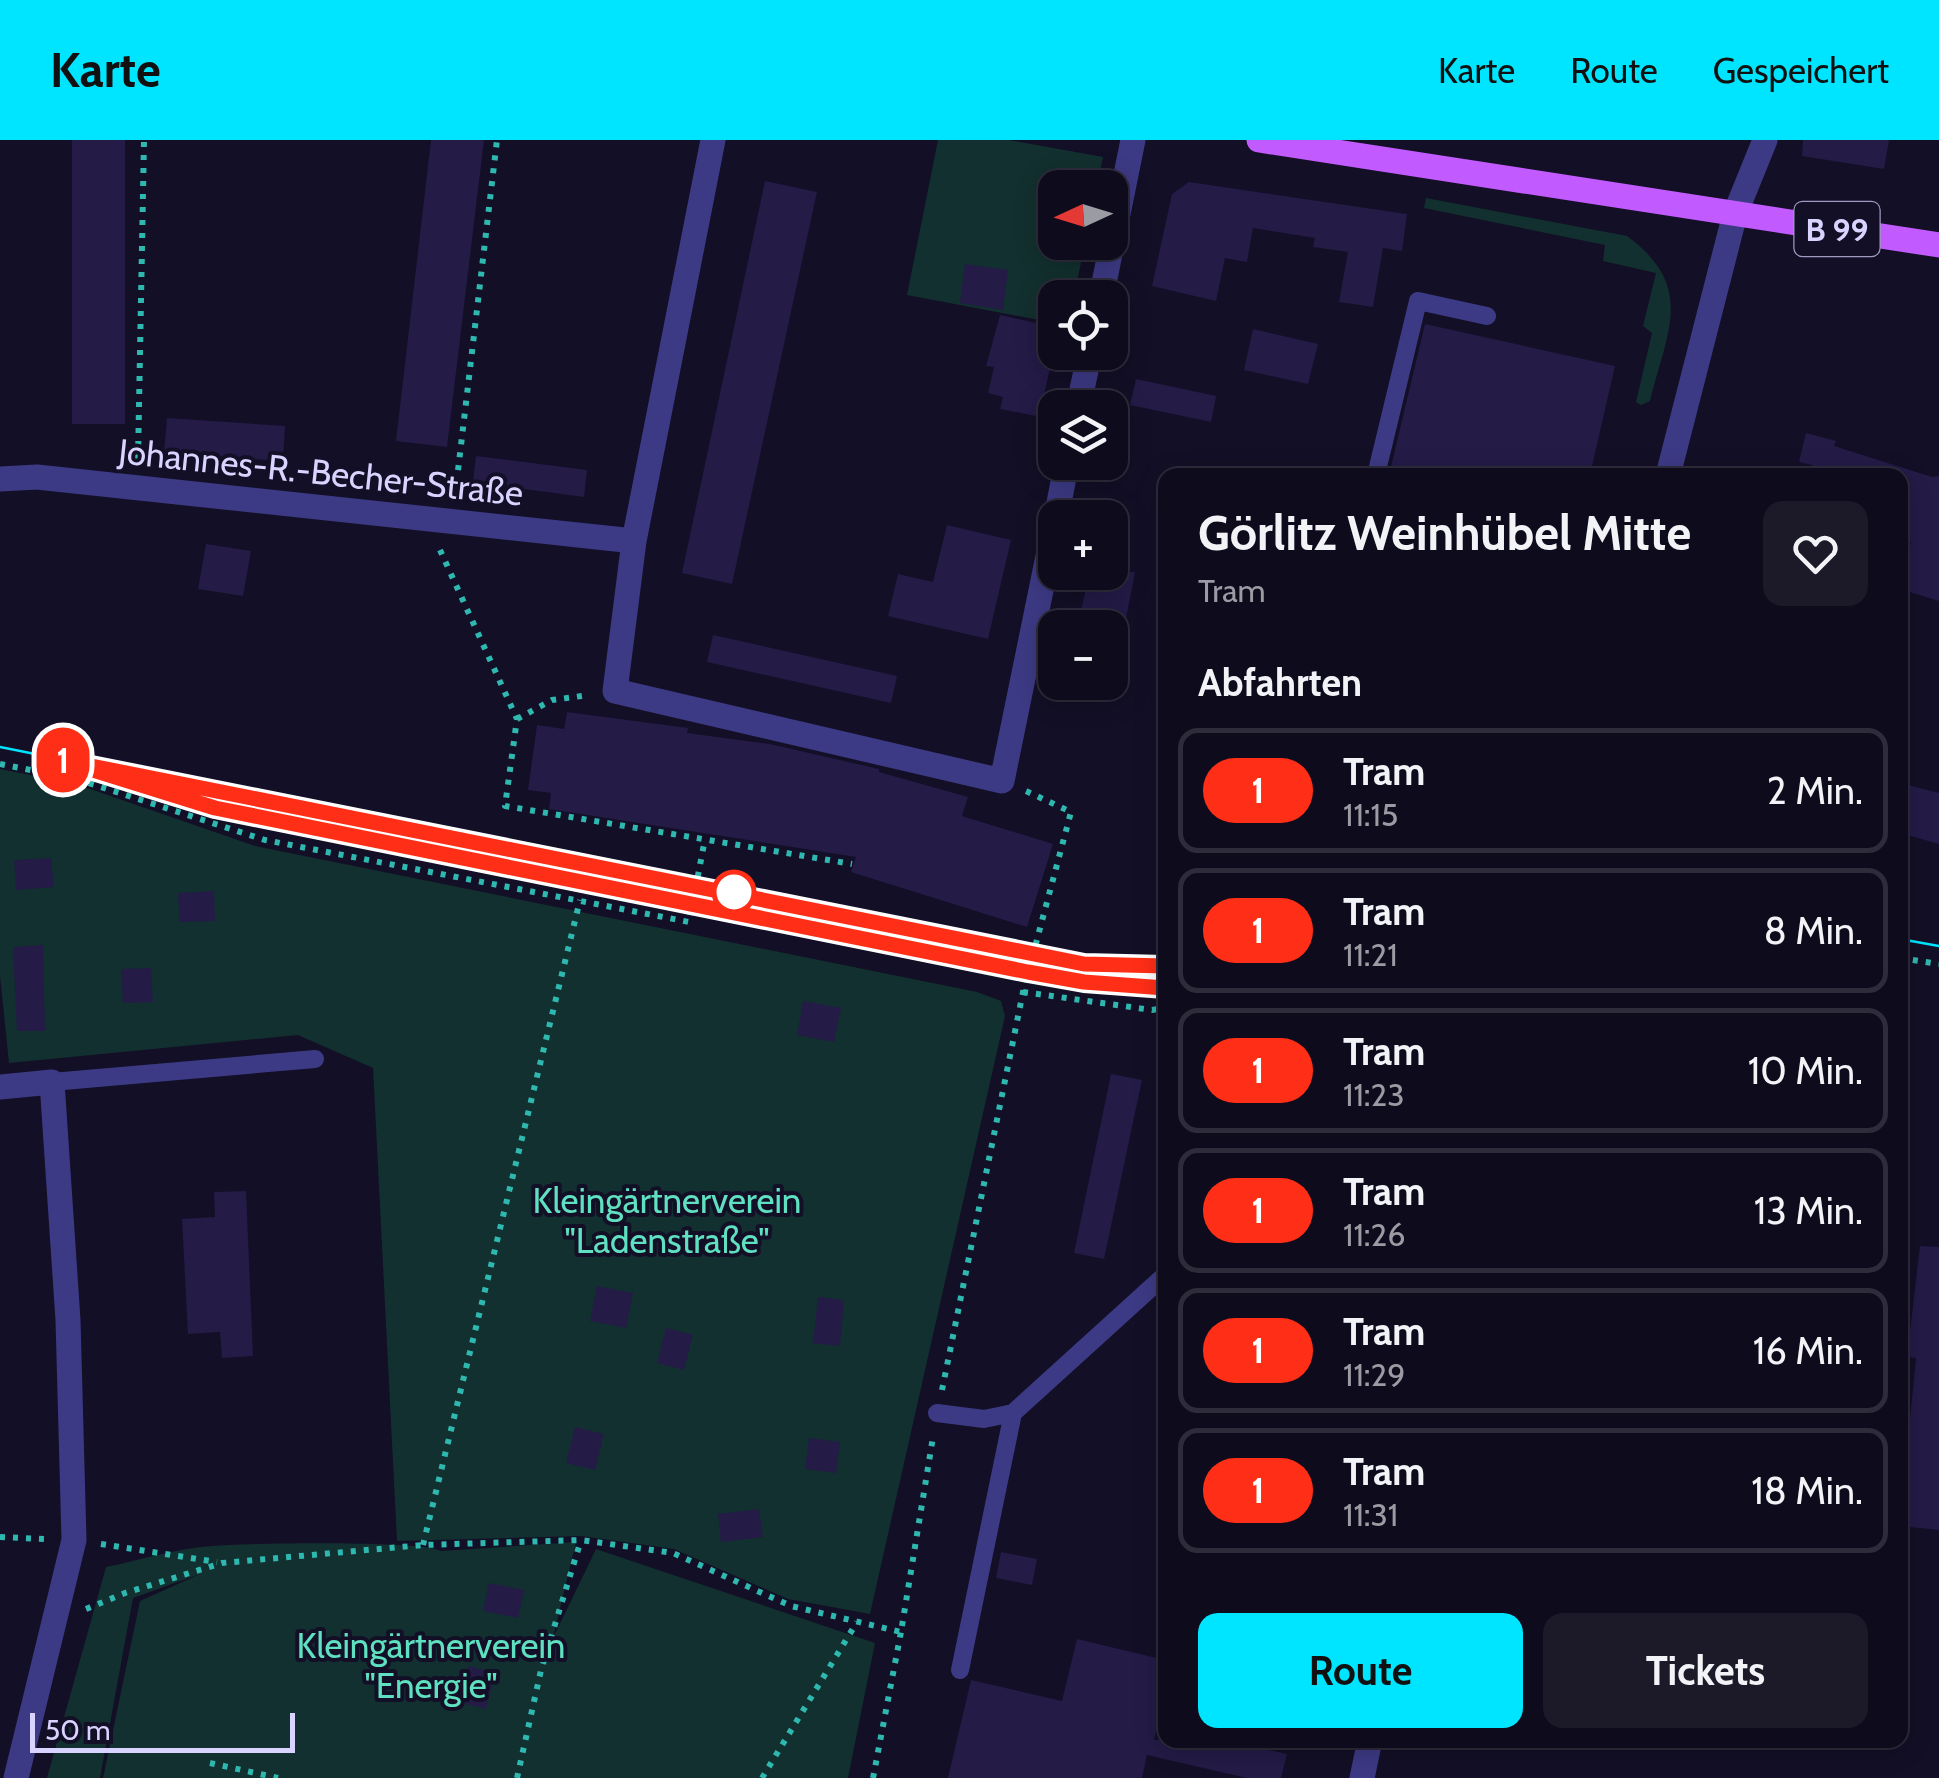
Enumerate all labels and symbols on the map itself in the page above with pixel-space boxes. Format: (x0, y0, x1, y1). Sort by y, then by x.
north arrow (1038, 170, 1128, 260)
road number: B 99 (1794, 202, 1880, 256)
street label: Johannes-R.-Becher-Straße (116, 429, 525, 515)
line badge: 1 (30, 728, 96, 792)
unlabelled marker (713, 871, 755, 913)
park label: Kleingärtnerverein "Ladenstraße" (533, 1179, 801, 1262)
park label: Kleingärtnerverein "Energie" (297, 1624, 565, 1707)
scale bar (30, 1708, 295, 1752)

